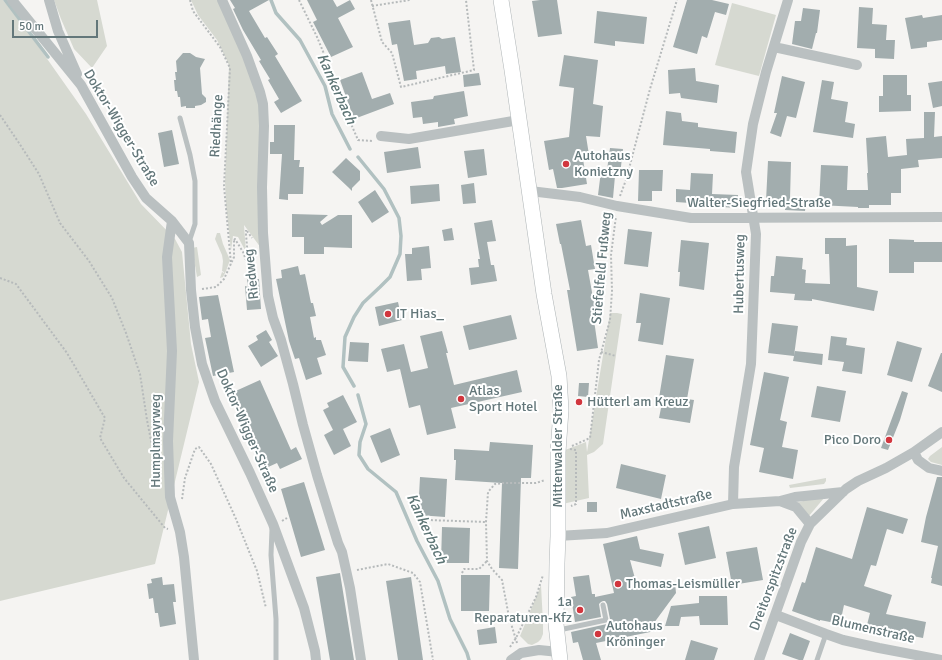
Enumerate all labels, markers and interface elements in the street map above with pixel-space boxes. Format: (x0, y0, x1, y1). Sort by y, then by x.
scale bar (14, 12, 100, 38)
text: 50 m (19, 19, 44, 34)
water label: Kankerbach (312, 51, 360, 127)
street label: Doktor-Wigger-Straße (79, 66, 163, 190)
street label: Riedhänge (207, 94, 227, 158)
place label: Autohaus Konietzny (574, 148, 633, 180)
marker: Autohaus Konietzny (561, 159, 571, 169)
street label: Walter-Siegfried-Straße (687, 195, 831, 211)
street label: Stiefelfeld Fußweg (589, 211, 615, 325)
street label: Hubertusweg (731, 234, 749, 314)
street label: Riedweg (241, 248, 263, 300)
place label: IT Hias_ (396, 306, 444, 322)
marker: IT Hias_ (383, 309, 393, 319)
street label: Doktor-Wigger-Straße (212, 367, 282, 495)
place label: Atlas Sport Hotel (469, 383, 537, 416)
street label: Mittenwalder Straße (550, 384, 566, 508)
street label: Humplmayrweg (148, 394, 164, 488)
marker: Atlas Sport Hotel (456, 394, 466, 404)
place label: Hütterl am Kreuz (587, 394, 689, 410)
marker: Hütterl am Kreuz (574, 397, 584, 407)
place label: Pico Doro (824, 432, 881, 448)
marker: Pico Doro (884, 435, 894, 445)
street label: Maxstadtstraße (618, 486, 714, 524)
water label: Kankerbach (402, 491, 450, 567)
street label: Dreitorspitzstraße (747, 525, 801, 633)
place label: Thomas-Leismüller (626, 576, 740, 592)
marker: Thomas-Leismüller (613, 579, 623, 589)
place label: 1a Reparaturen-Kfz (474, 594, 572, 626)
marker: 1a Reparaturen-Kfz (575, 605, 585, 615)
street label: Blumenstraße (830, 612, 916, 648)
place label: Autohaus Kröninger (606, 618, 665, 650)
marker: Autohaus Kröninger (593, 629, 603, 639)

